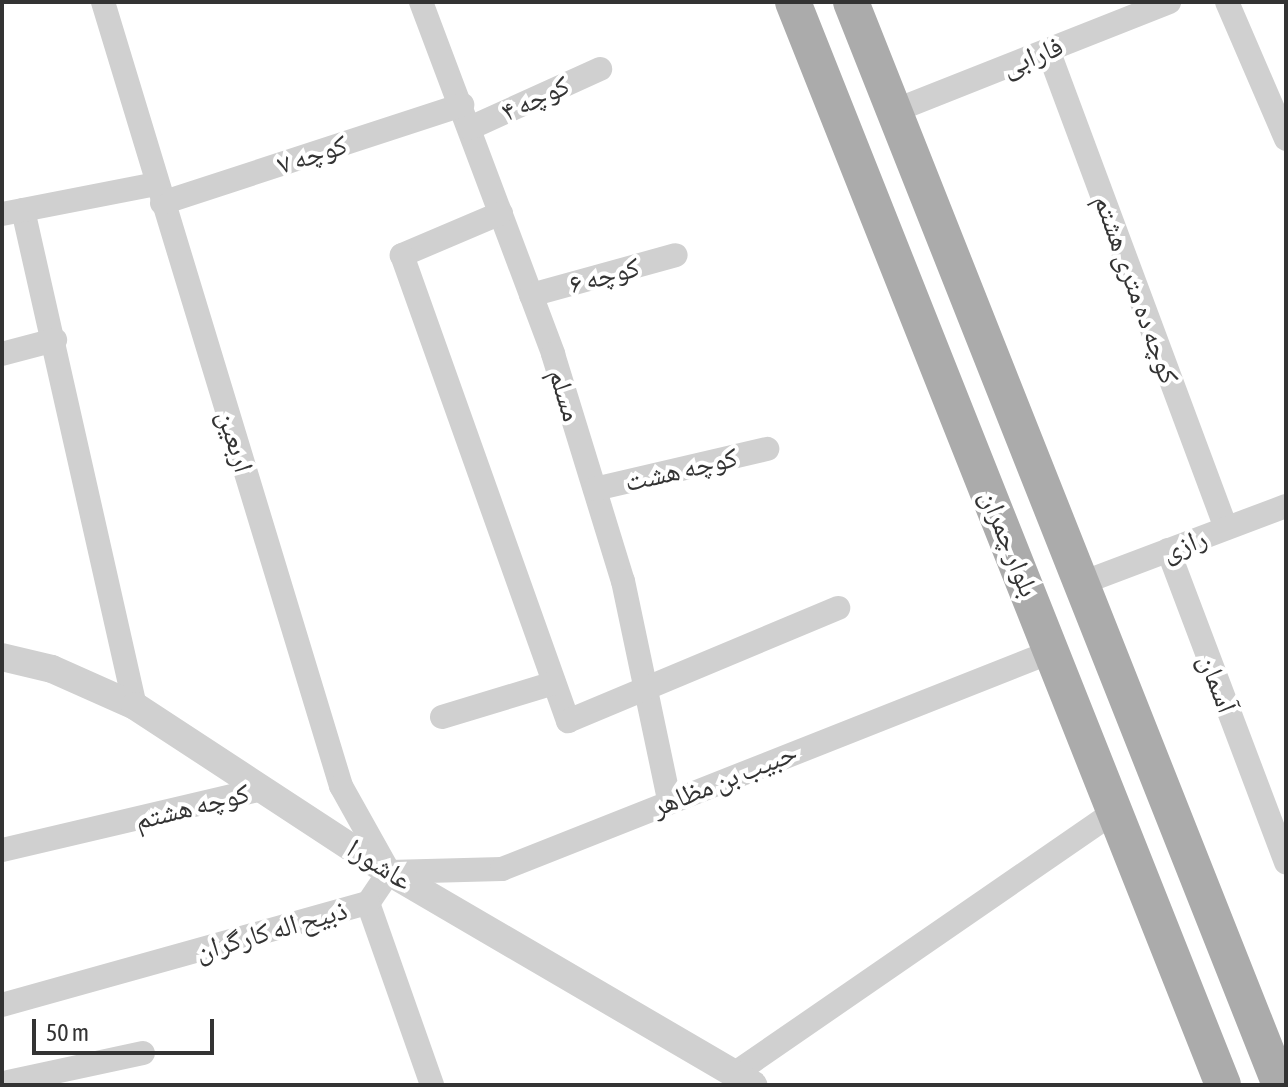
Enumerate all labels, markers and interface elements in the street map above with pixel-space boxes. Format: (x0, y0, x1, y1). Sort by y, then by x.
street label: فارابی (996, 29, 1068, 83)
street label: کوچه ۴ (495, 68, 575, 128)
street label: کوچه ۷ (273, 127, 351, 181)
street label: کوچه ده متری هشتم (1087, 190, 1187, 388)
street label: کوچه ۶ (565, 250, 643, 300)
street label: مسلم (542, 365, 590, 425)
street label: اربعین (211, 406, 261, 476)
street label: کوچه هشت (621, 440, 741, 498)
street label: بلوار چمران (973, 484, 1047, 602)
street label: رازی (1157, 520, 1211, 568)
street label: آسمان (1192, 649, 1244, 717)
street label: حبیب بن مظاهر (646, 735, 802, 823)
street label: کوچه هشتم (131, 776, 253, 836)
street label: عاشورا (341, 831, 419, 897)
street label: ذبیح اله کارگران (191, 892, 351, 968)
scale bar (36, 1003, 218, 1053)
text: 50 m (46, 1019, 89, 1046)

